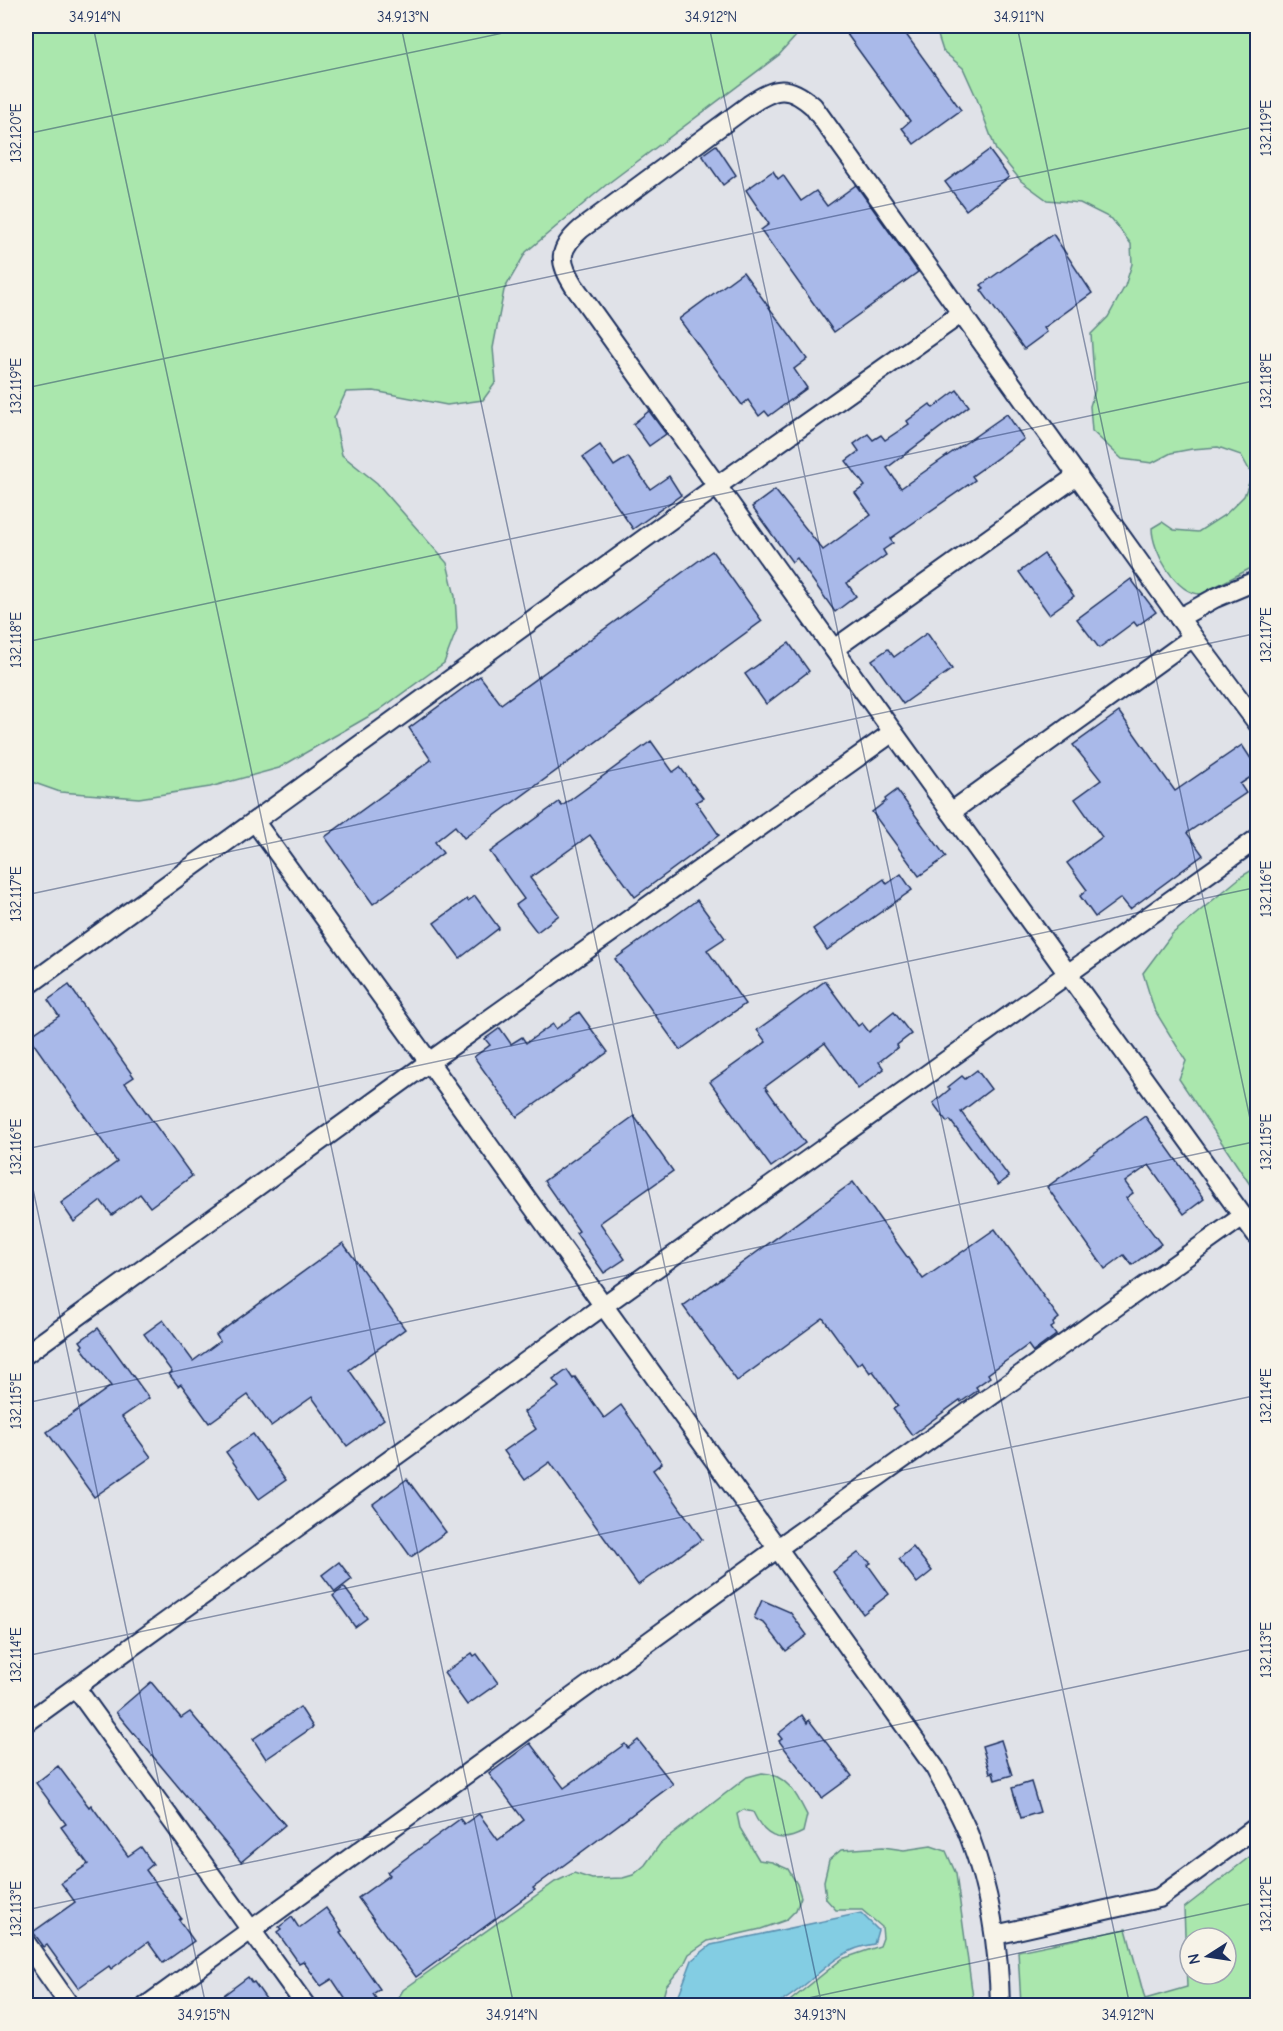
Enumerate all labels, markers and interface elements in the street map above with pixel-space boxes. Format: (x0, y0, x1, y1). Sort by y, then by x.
text: 34.914°N (69, 8, 121, 26)
text: 34.913°N (377, 8, 429, 26)
text: 34.912°N (685, 8, 737, 26)
text: 34.911°N (994, 8, 1044, 26)
text: 132.119°E (1257, 100, 1275, 156)
text: 132.120°E (7, 103, 25, 163)
text: 132.118°E (1257, 353, 1275, 409)
text: 132.119°E (7, 358, 25, 414)
text: 132.117°E (1257, 607, 1275, 663)
text: 132.118°E (7, 612, 25, 668)
text: 132.116°E (1257, 861, 1275, 917)
text: 132.117°E (7, 866, 25, 922)
text: 132.115°E (1257, 1114, 1275, 1170)
text: 132.116°E (7, 1119, 25, 1175)
text: 132.114°E (1257, 1368, 1275, 1424)
text: 132.115°E (7, 1373, 25, 1429)
text: 132.113°E (1257, 1622, 1275, 1678)
text: 132.114°E (7, 1627, 25, 1683)
text: 132.112°E (1257, 1876, 1275, 1932)
text: 132.113°E (7, 1881, 25, 1937)
north arrow (1178, 1926, 1238, 1986)
text: N (1184, 1952, 1204, 1966)
text: 34.915°N (178, 2006, 230, 2024)
text: 34.914°N (486, 2006, 538, 2024)
text: 34.913°N (794, 2006, 846, 2024)
text: 34.912°N (1102, 2006, 1154, 2024)

